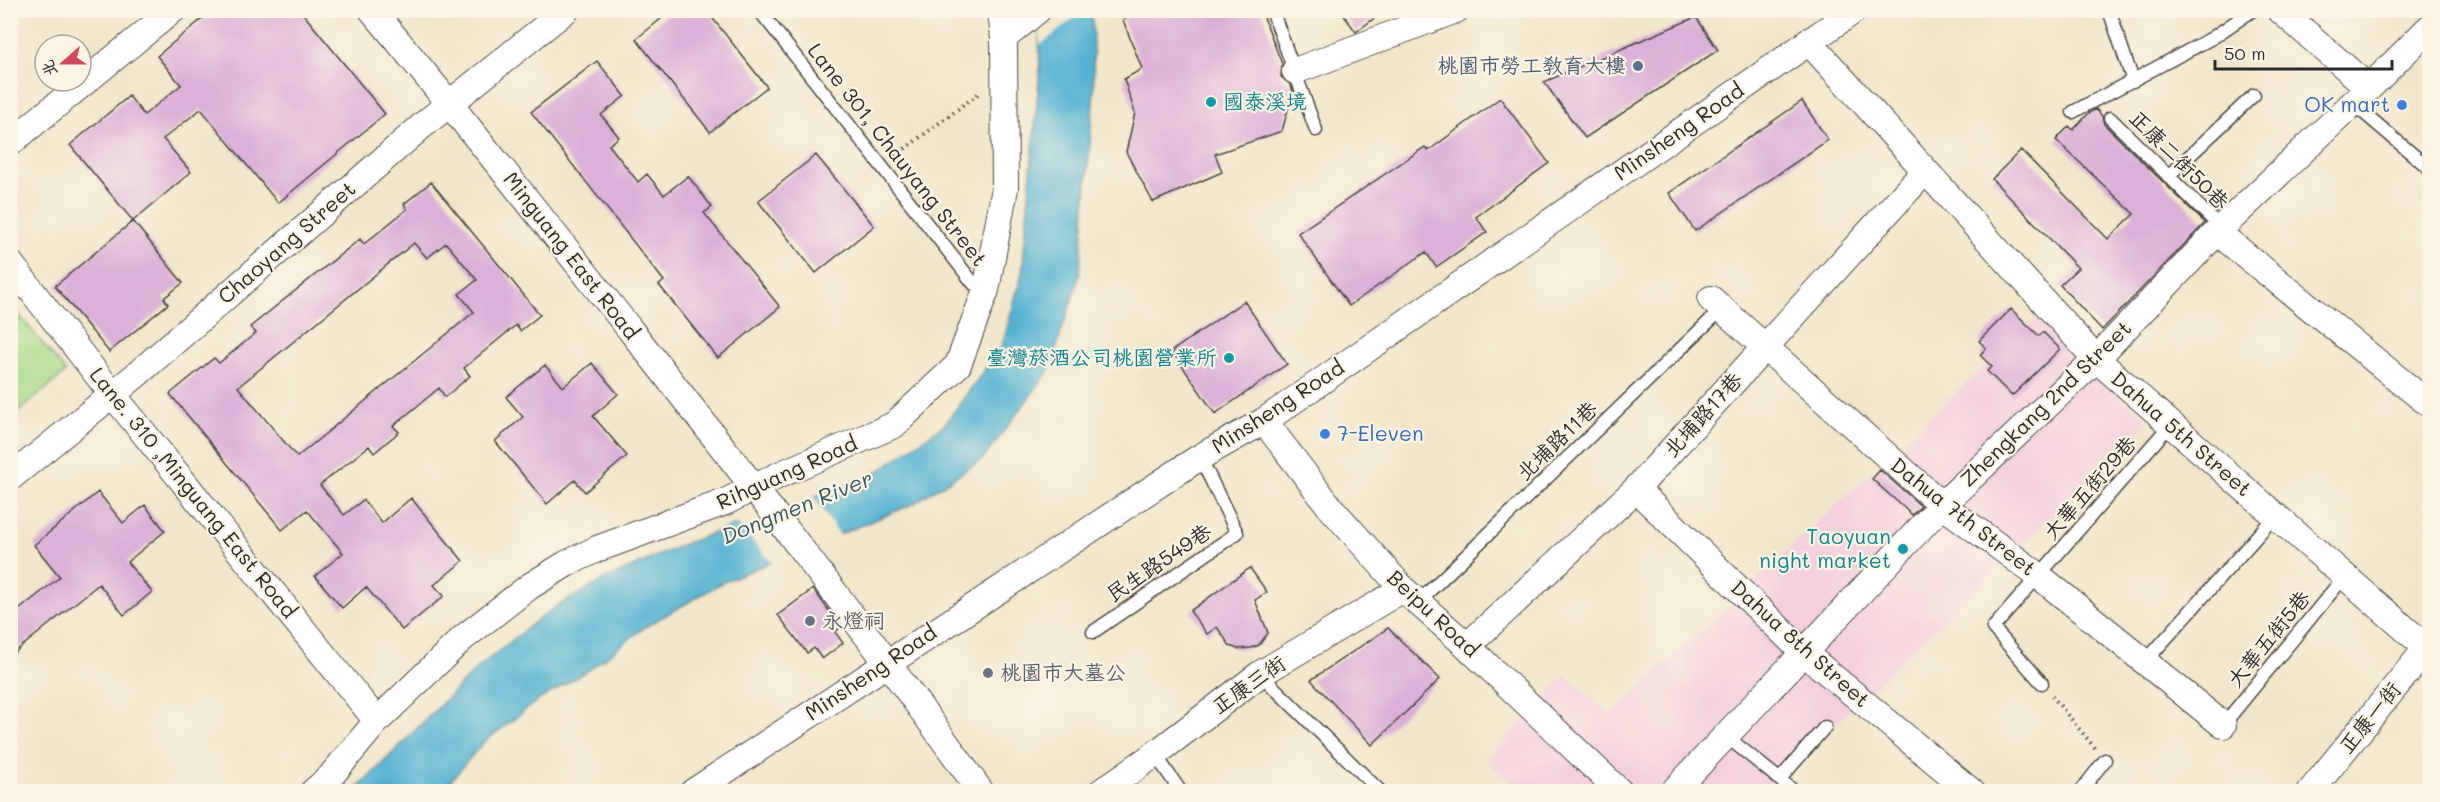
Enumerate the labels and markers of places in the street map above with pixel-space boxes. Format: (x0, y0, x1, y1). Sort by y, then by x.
place label: 桃園市勞工教育大樓 (1437, 51, 1626, 78)
marker: 桃園市勞工教育大樓 (1631, 59, 1645, 73)
place label: 國泰溪境 (1223, 87, 1307, 114)
place label: OK mart (2304, 90, 2390, 117)
marker: 國泰溪境 (1204, 95, 1218, 109)
marker: OK mart (2395, 98, 2409, 112)
place label: 臺灣菸酒公司桃園營業所 (986, 343, 1217, 370)
marker: 臺灣菸酒公司桃園營業所 (1222, 351, 1236, 365)
place label: 7-Eleven (1337, 419, 1424, 446)
marker: 7-Eleven (1318, 427, 1332, 441)
place label: Taoyuan night market (1759, 522, 1891, 573)
marker: Taoyuan night market (1896, 542, 1910, 556)
place label: 永燈祠 (822, 606, 885, 633)
marker: 永燈祠 (803, 614, 817, 628)
place label: 桃園市大墓公 (1000, 658, 1126, 685)
marker: 桃園市大墓公 (981, 666, 995, 680)

